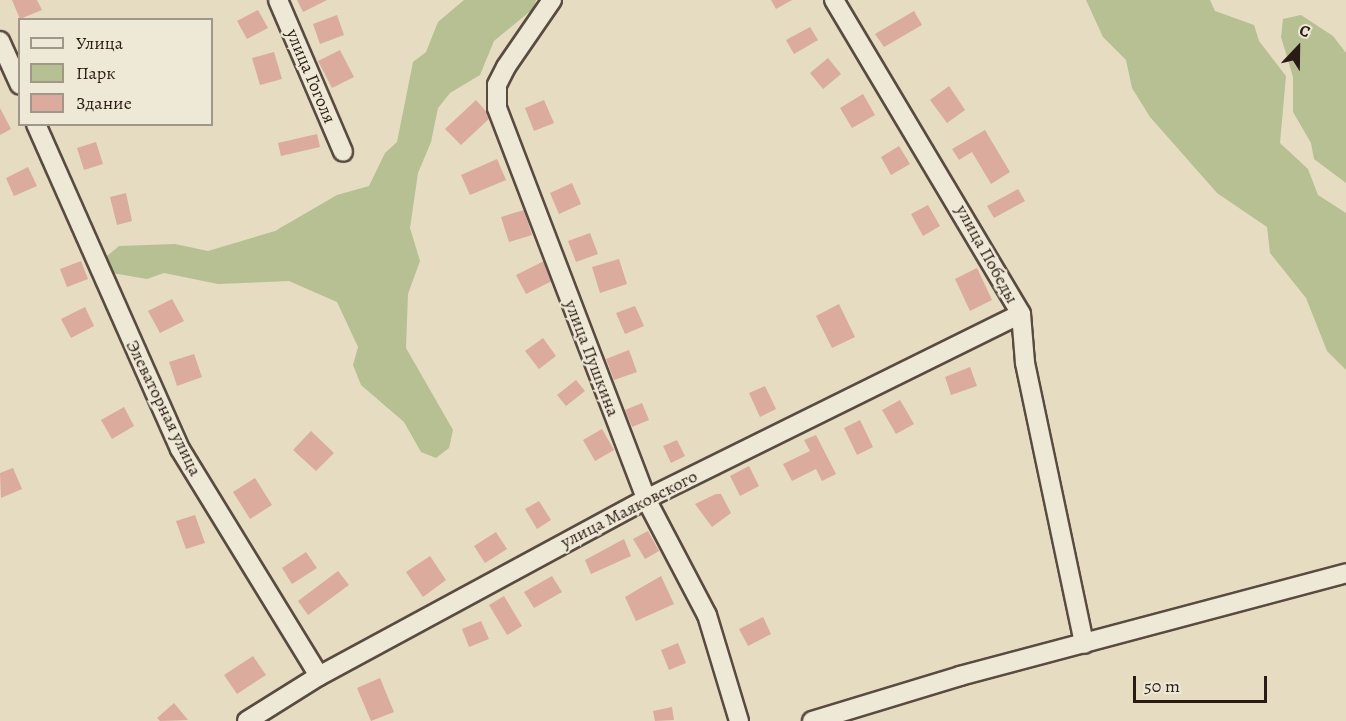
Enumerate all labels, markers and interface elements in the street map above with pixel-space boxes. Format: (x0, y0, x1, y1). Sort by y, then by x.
legend (18, 18, 213, 126)
north arrow (1268, 18, 1328, 78)
text: С (1296, 19, 1313, 43)
street label: улица Гоголя (281, 26, 341, 126)
text: Улица (76, 31, 123, 55)
text: Парк (76, 61, 116, 85)
text: Здание (76, 91, 132, 115)
street label: улица Победы (951, 201, 1023, 307)
street label: улица Пушкина (560, 297, 624, 419)
street label: Элеваторная улица (122, 336, 206, 480)
street label: улица Маяковского (557, 465, 701, 553)
scale bar (1136, 664, 1270, 702)
text: 50 m (1144, 674, 1180, 698)

